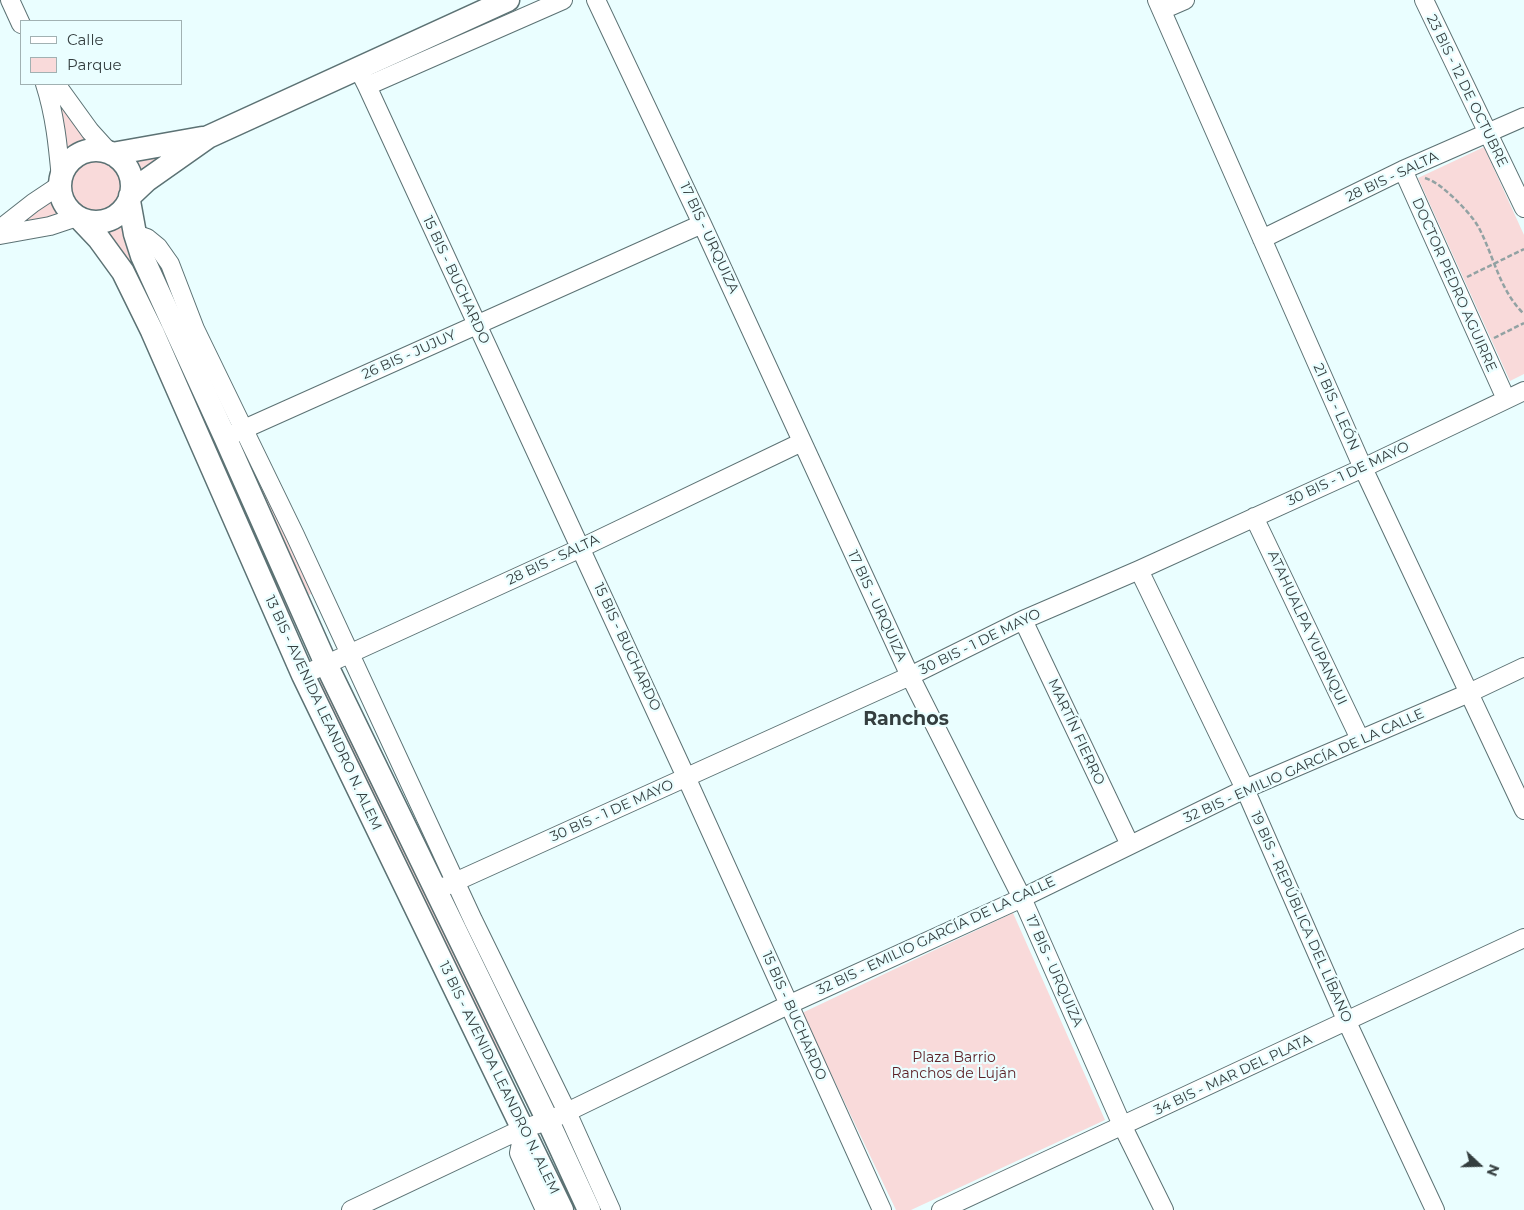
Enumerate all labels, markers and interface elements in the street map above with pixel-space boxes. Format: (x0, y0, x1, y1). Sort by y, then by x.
street label: 23 BIS - 12 DE OCTUBRE (1423, 12, 1511, 170)
legend (20, 20, 182, 85)
text: Calle (67, 30, 104, 49)
text: Parque (67, 55, 122, 74)
street label: 28 BIS - SALTA (1343, 148, 1441, 206)
street label: 17 BIS - URQUIZA (676, 180, 742, 296)
street label: DOCTOR PEDRO AGUIRRE (1408, 195, 1500, 375)
street label: 15 BIS - BUCHARDO (419, 213, 493, 347)
street label: 26 BIS - JUJUY (359, 327, 459, 383)
street label: 21 BIS - LEÓN (1309, 361, 1363, 453)
street label: 30 BIS - 1 DE MAYO (1284, 438, 1412, 510)
street label: 28 BIS - SALTA (504, 531, 602, 589)
street label: 17 BIS - URQUIZA (844, 548, 910, 664)
street label: ATAHUALPA YUPANQUI (1264, 548, 1350, 708)
street label: 15 BIS - BUCHARDO (590, 580, 664, 714)
street label: 13 BIS - AVENIDA LEANDRO N. ALEM (261, 593, 385, 833)
street label: 30 BIS - 1 DE MAYO (916, 605, 1044, 679)
street label: MARTÍN FIERRO (1044, 676, 1108, 788)
street label: 32 BIS - EMILIO GARCÍA DE LA CALLE (1181, 705, 1427, 827)
district label: Ranchos (863, 708, 949, 730)
street label: 30 BIS - 1 DE MAYO (548, 776, 676, 846)
street label: 19 BIS - REPÚBLICA DEL LÍBANO (1247, 809, 1355, 1025)
street label: 32 BIS - EMILIO GARCÍA DE LA CALLE (814, 873, 1058, 999)
street label: 17 BIS - URQUIZA (1022, 913, 1086, 1029)
street label: 15 BIS - BUCHARDO (758, 949, 830, 1083)
street label: 13 BIS - AVENIDA LEANDRO N. ALEM (435, 959, 563, 1197)
street label: 34 BIS - MAR DEL PLATA (1151, 1031, 1315, 1119)
park label: Plaza Barrio Ranchos de Luján (891, 1050, 1017, 1082)
north arrow (1454, 1140, 1504, 1190)
text: N (1483, 1162, 1503, 1179)

